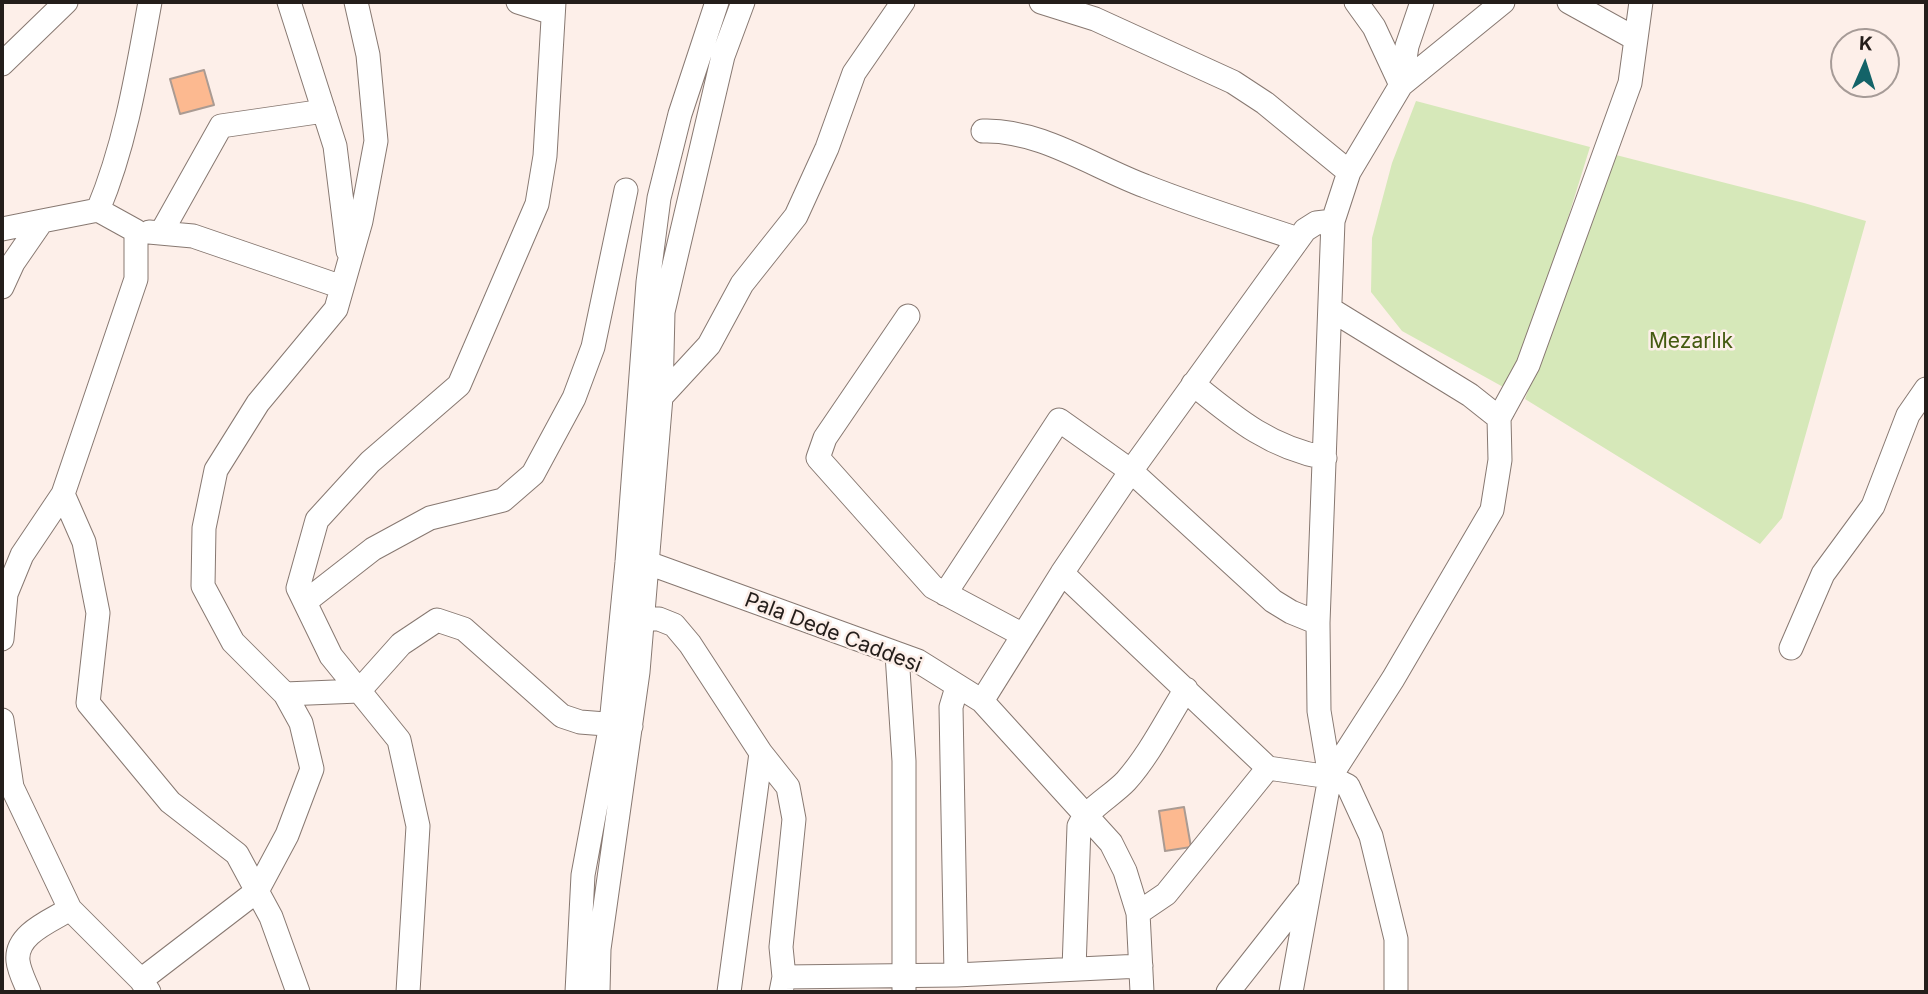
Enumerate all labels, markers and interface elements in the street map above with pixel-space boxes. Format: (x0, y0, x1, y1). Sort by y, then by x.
north arrow (1830, 28, 1900, 98)
text: K (1859, 32, 1873, 55)
park label: Mezarlık (1649, 329, 1733, 355)
street label: Pala Dede Caddesi (741, 588, 925, 678)

